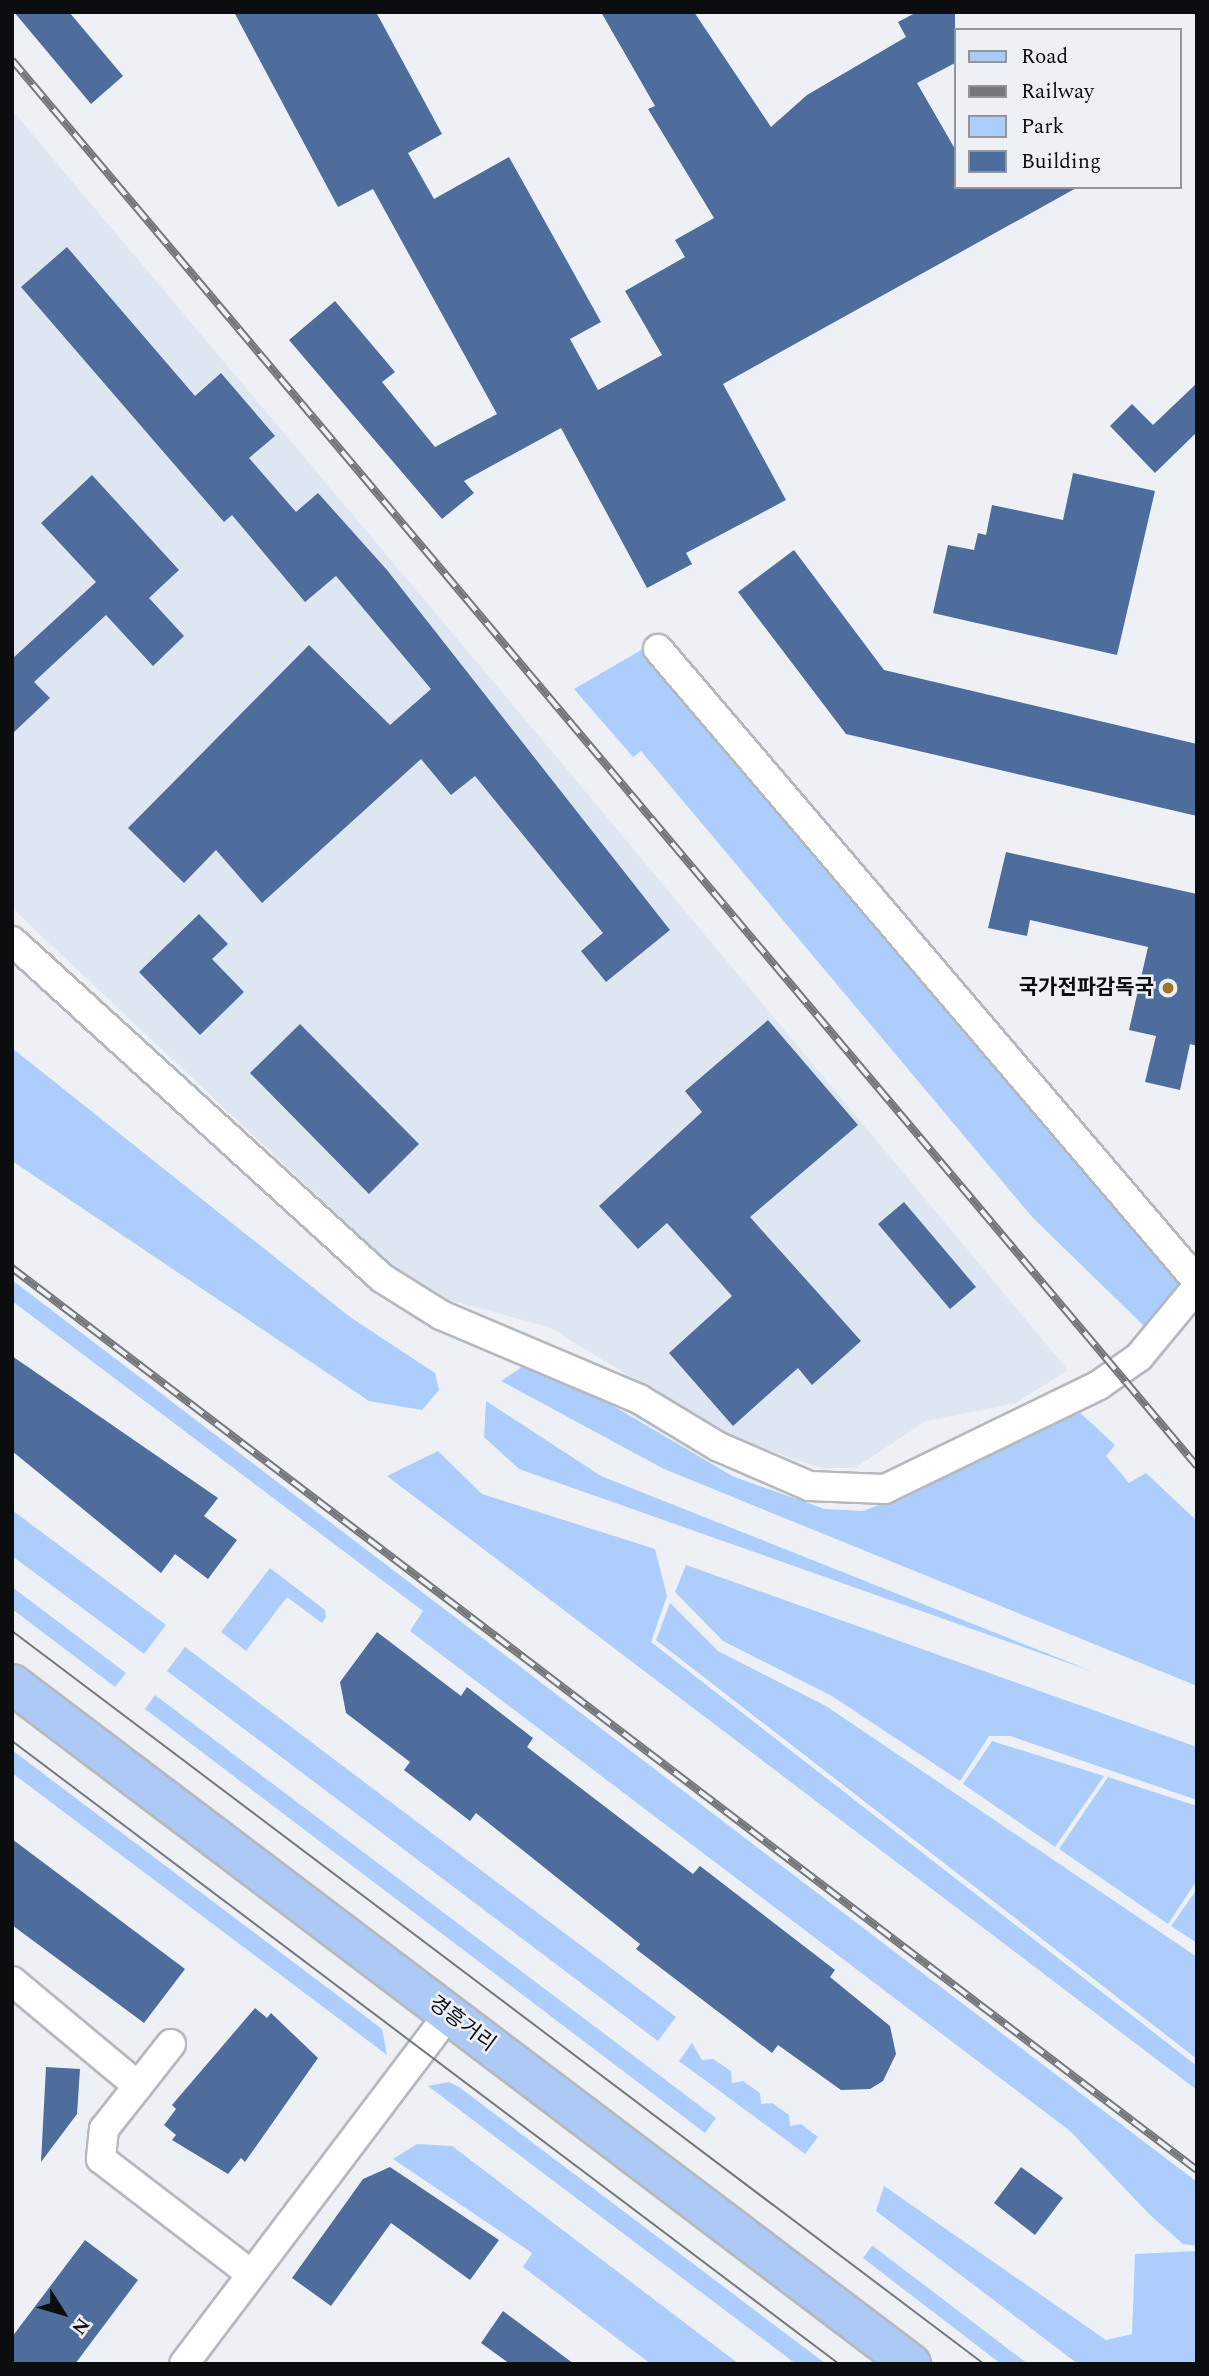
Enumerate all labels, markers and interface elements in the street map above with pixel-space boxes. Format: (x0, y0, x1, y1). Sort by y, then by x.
legend (954, 28, 1181, 189)
text: Road (1021, 41, 1068, 73)
text: Railway (1021, 76, 1094, 108)
text: Park (1021, 111, 1064, 143)
text: Building (1021, 146, 1101, 178)
place label: 국가전파감독국 (1019, 975, 1154, 1001)
marker: 국가전파감독국 (1160, 980, 1176, 996)
street label: 경흥거리 (424, 1991, 500, 2057)
north arrow (28, 2278, 98, 2348)
text: N (64, 2311, 96, 2341)

